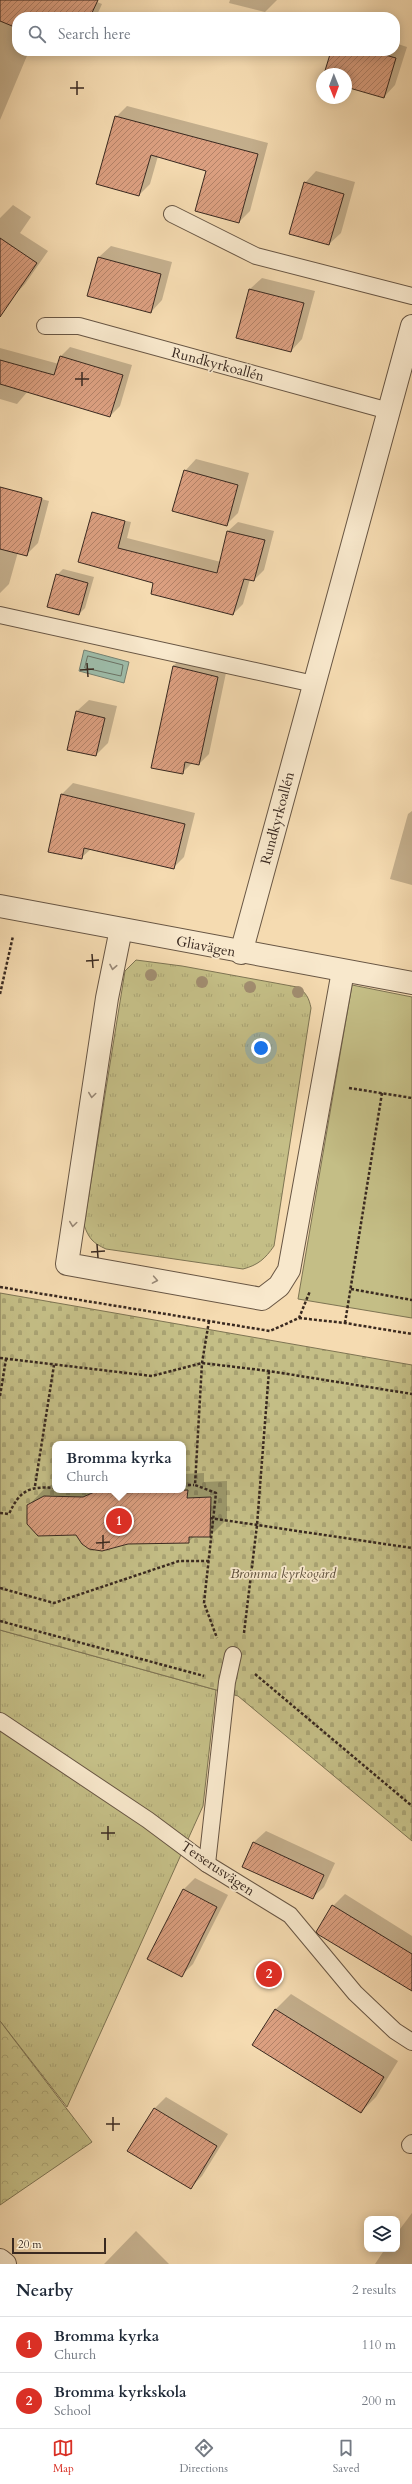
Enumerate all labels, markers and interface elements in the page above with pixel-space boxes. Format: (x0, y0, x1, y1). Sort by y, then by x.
search box (12, 12, 400, 56)
icon: search (26, 23, 48, 45)
text: Search here (58, 24, 131, 44)
north arrow (316, 68, 352, 104)
street label: Rundkyrkoallén (169, 343, 266, 386)
street label: Rundkyrkoallén (256, 770, 299, 867)
street label: Gliavägen (175, 931, 237, 962)
one-way arrow (109, 964, 118, 970)
your location (251, 1038, 271, 1058)
one-way arrow (88, 1092, 97, 1098)
one-way arrow (69, 1221, 78, 1227)
one-way arrow (152, 1275, 158, 1284)
popup (52, 1441, 186, 1493)
text: Bromma kyrka (66, 1448, 172, 1468)
text: Church (66, 1468, 108, 1486)
pin: 1 (106, 1506, 132, 1536)
park label: Bromma kyrkogård (230, 1564, 337, 1583)
street label: Terserusvägen (177, 1837, 259, 1900)
pin: 2 (256, 1959, 282, 1989)
map controls (364, 2216, 400, 2252)
button: layers (364, 2216, 400, 2252)
scale bar (12, 2236, 106, 2255)
text: 20 m (18, 2237, 42, 2252)
text: Nearby (16, 2279, 73, 2302)
text: 2 results (352, 2281, 396, 2299)
text: Bromma kyrka (54, 2326, 159, 2346)
text: 1 (26, 2336, 32, 2354)
text: 110 m (362, 2336, 396, 2354)
text: Church (54, 2346, 96, 2364)
text: Bromma kyrkskola (54, 2382, 187, 2402)
text: 2 (26, 2392, 32, 2410)
text: 200 m (362, 2392, 396, 2410)
text: School (54, 2402, 91, 2420)
tab: Map (52, 2437, 74, 2476)
tab: Directions (179, 2437, 228, 2476)
tab: Saved (333, 2437, 360, 2476)

